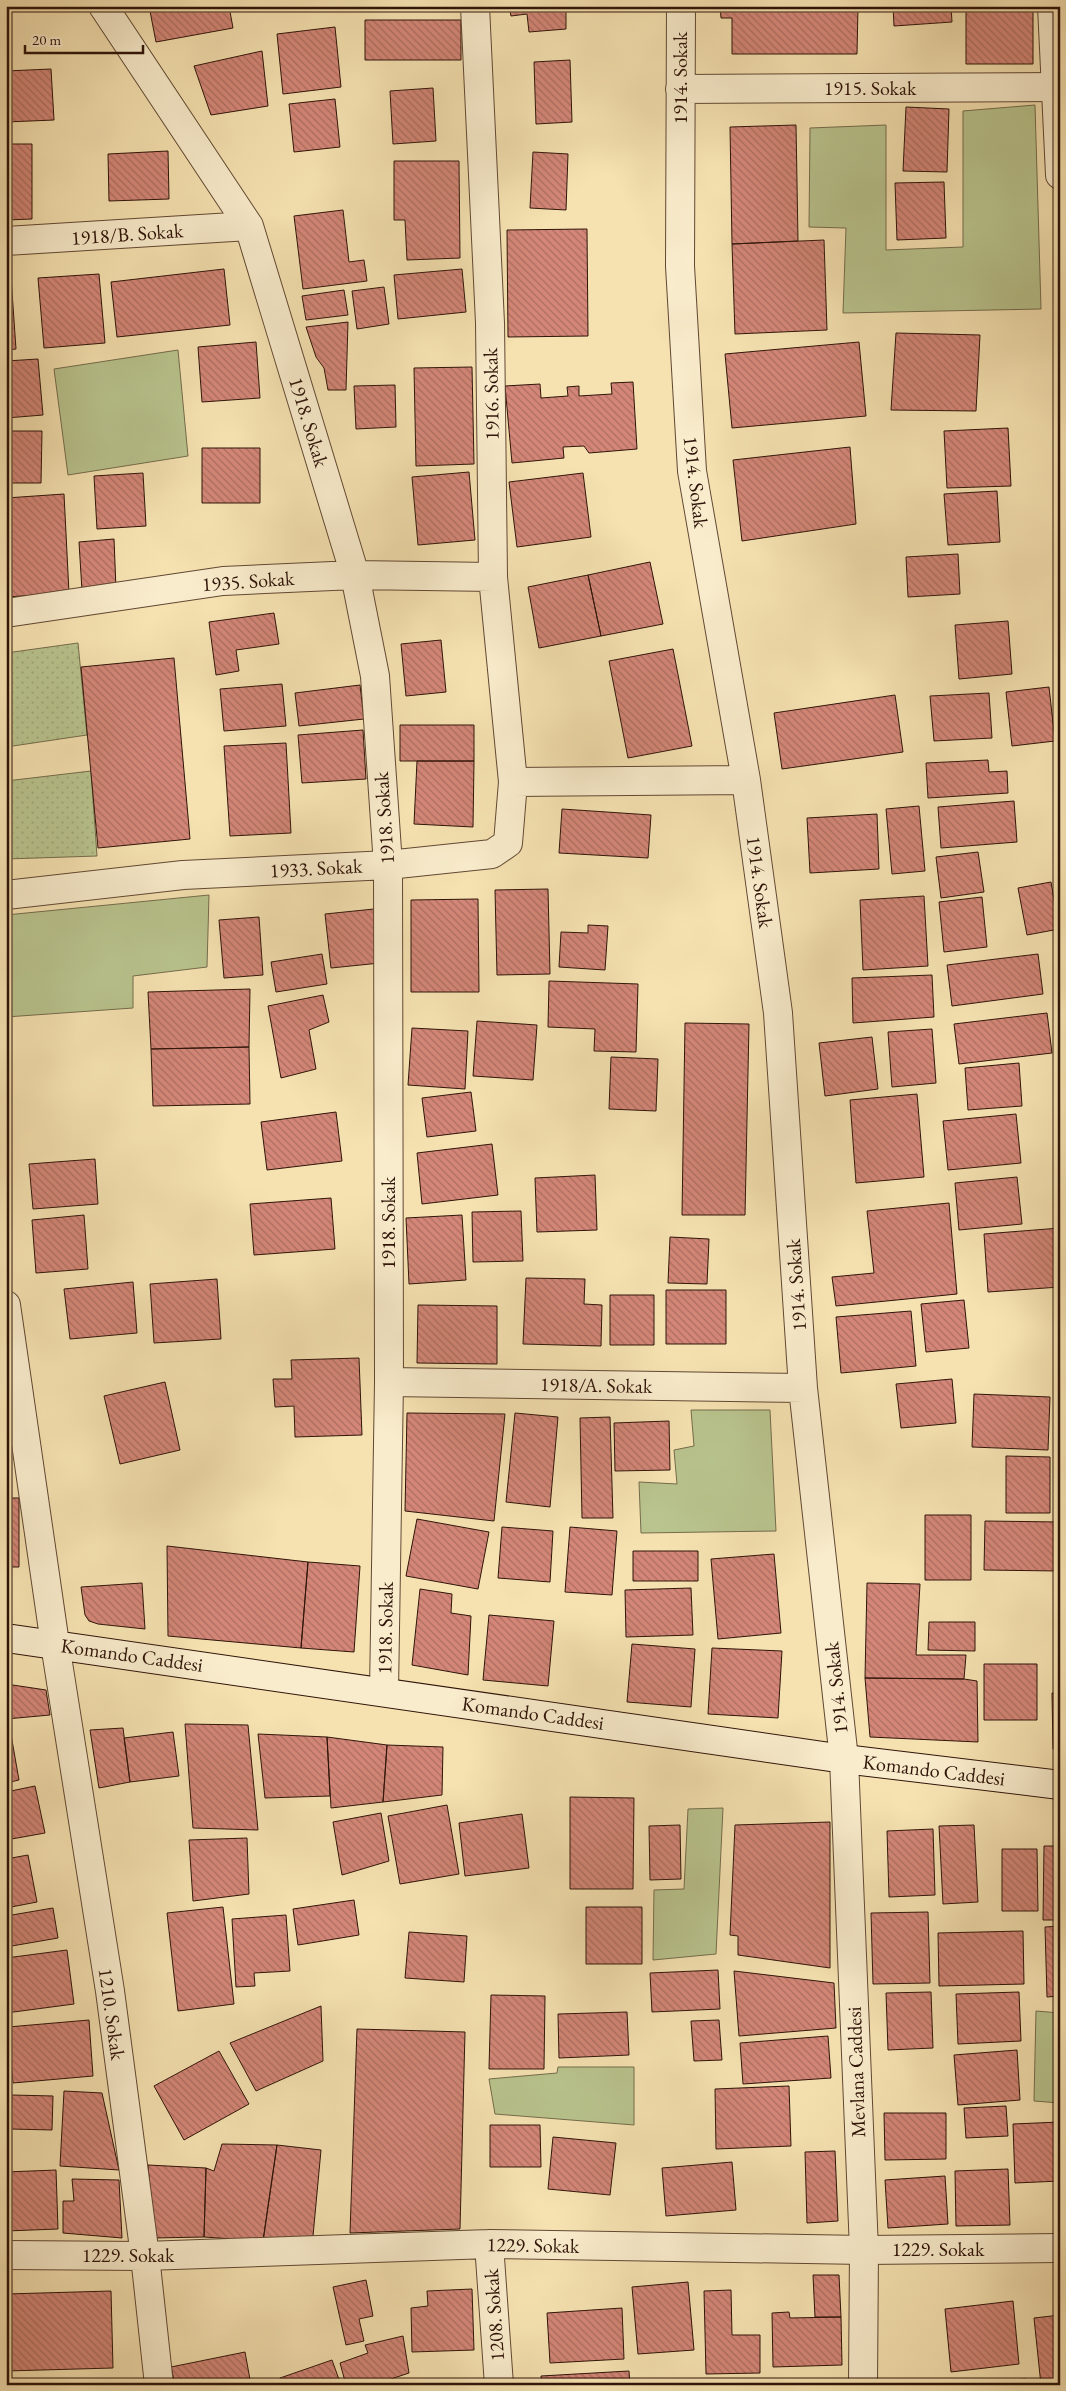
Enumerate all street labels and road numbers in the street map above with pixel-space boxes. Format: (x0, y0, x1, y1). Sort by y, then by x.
street label: 1914. Sokak (667, 31, 693, 124)
street label: 1915. Sokak (824, 75, 917, 101)
street label: 1918/B. Sokak (70, 217, 185, 251)
street label: 1916. Sokak (477, 347, 505, 441)
street label: 1918. Sokak (283, 374, 335, 471)
street label: 1914. Sokak (677, 434, 715, 530)
street label: 1935. Sokak (201, 565, 296, 597)
street label: 1918. Sokak (368, 770, 400, 865)
street label: 1914. Sokak (741, 834, 779, 930)
street label: 1933. Sokak (269, 853, 364, 883)
street label: 1918. Sokak (375, 1176, 401, 1269)
street label: 1914. Sokak (780, 1237, 812, 1332)
street label: 1918/A. Sokak (540, 1371, 653, 1399)
street label: 1918. Sokak (371, 1581, 399, 1675)
street label: Komando Caddesi (59, 1632, 205, 1678)
street label: 1914. Sokak (818, 1640, 854, 1735)
street label: Komando Caddesi (460, 1690, 606, 1736)
street label: Komando Caddesi (861, 1748, 1007, 1792)
street label: 1210. Sokak (93, 1966, 131, 2062)
street label: Mevlana Caddesi (841, 2006, 871, 2138)
street label: 1229. Sokak (486, 2231, 580, 2259)
street label: 1229. Sokak (892, 2236, 985, 2262)
street label: 1229. Sokak (82, 2242, 175, 2268)
street label: 1208. Sokak (478, 2267, 510, 2362)

